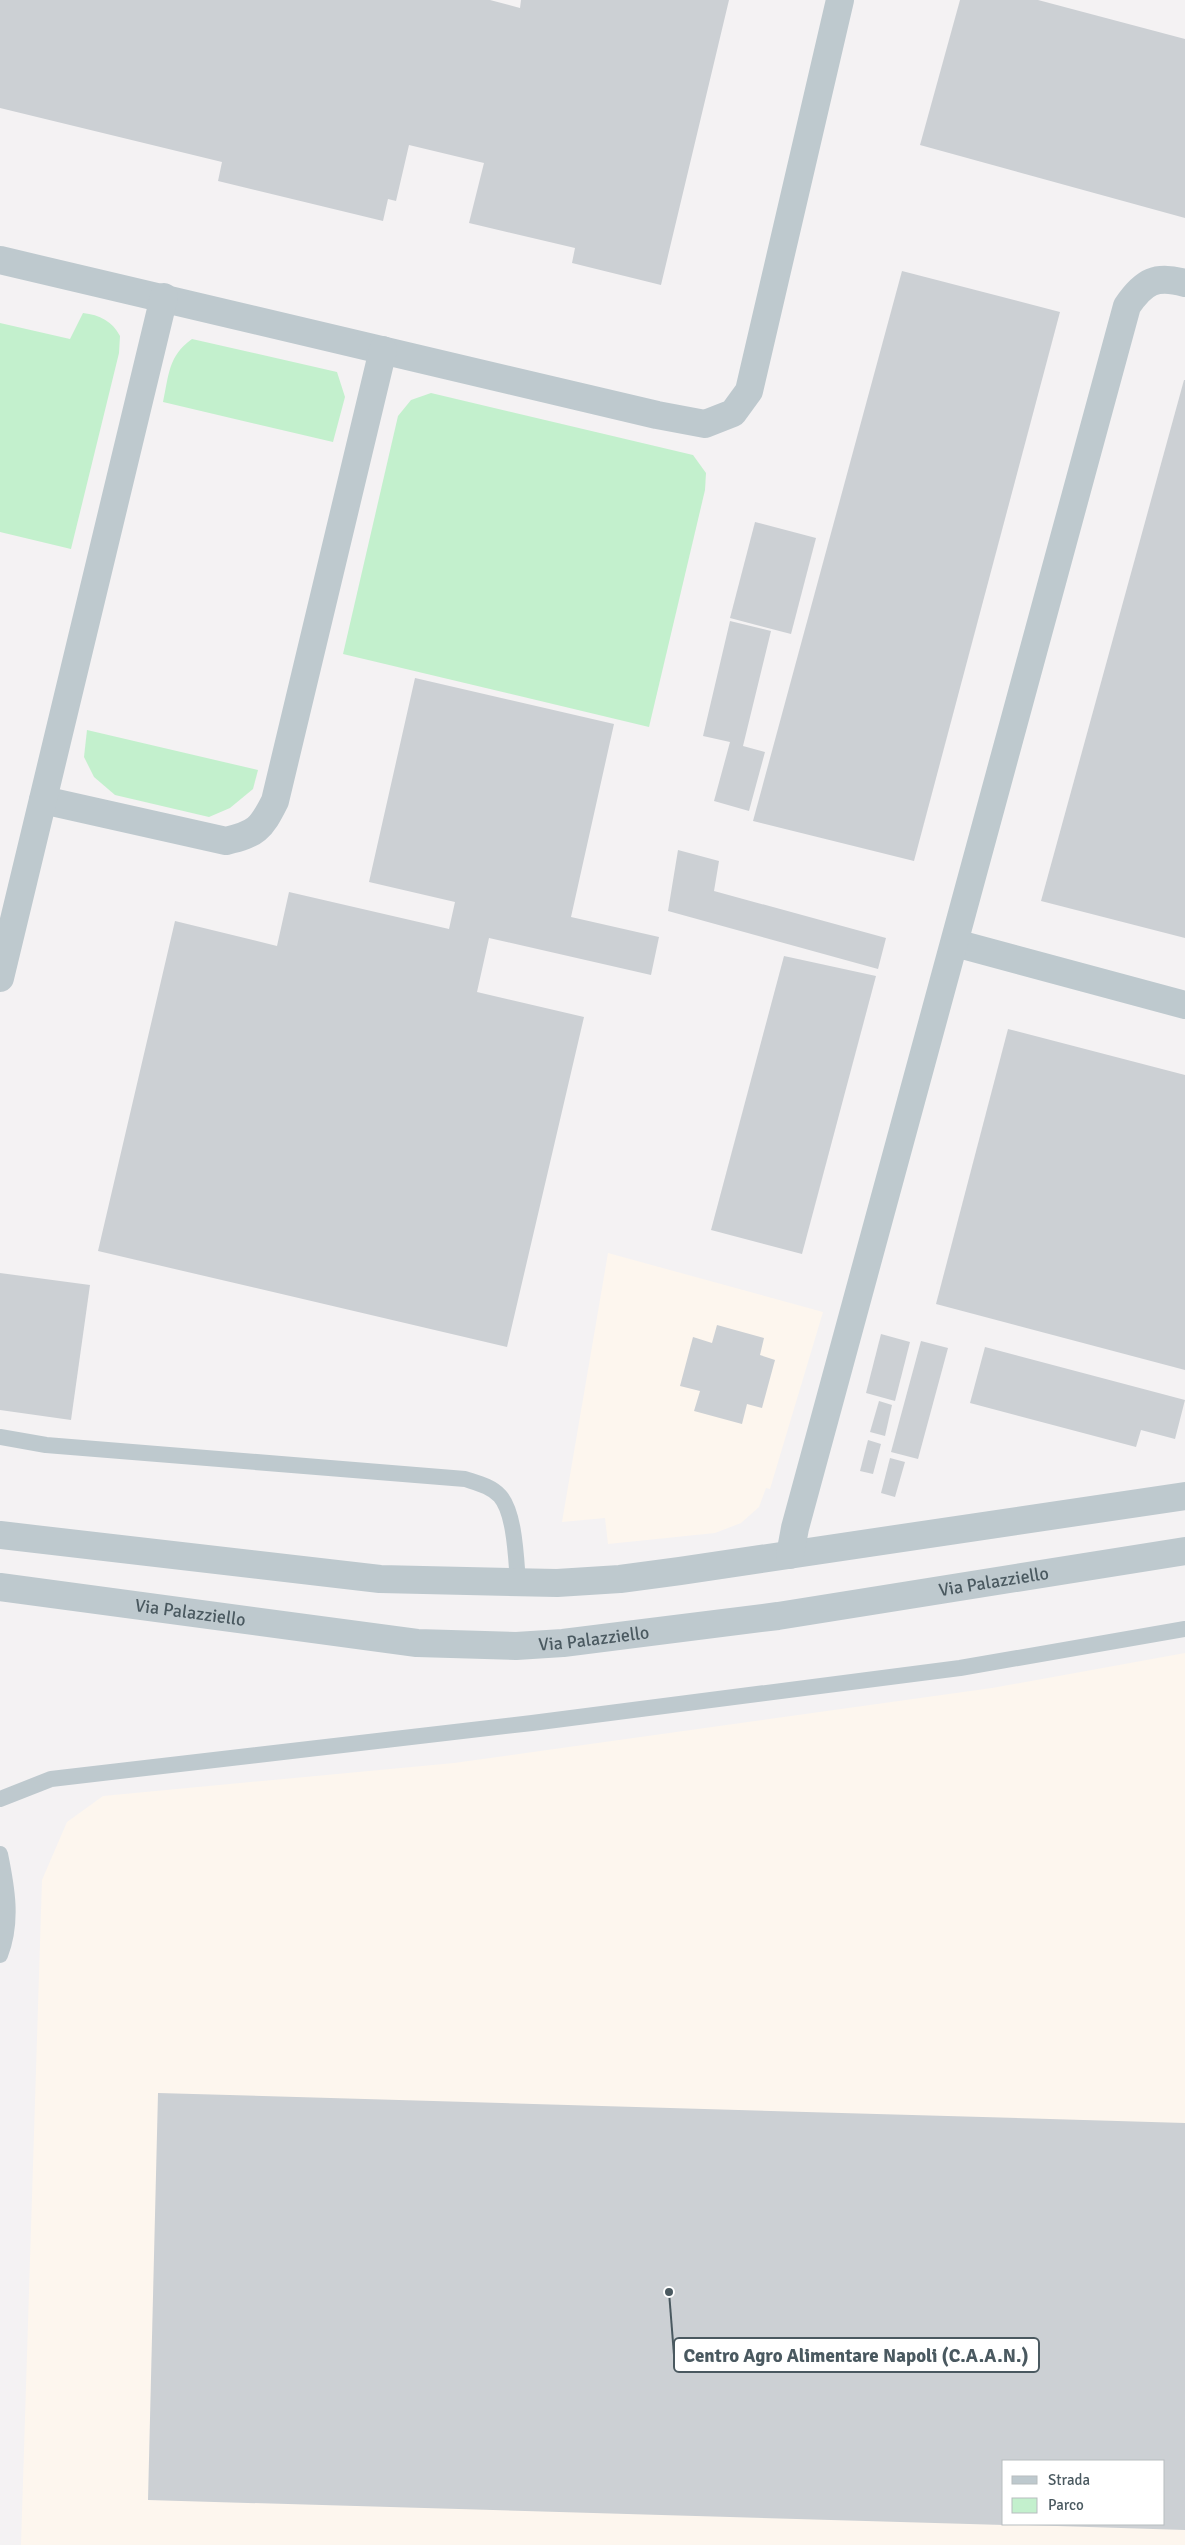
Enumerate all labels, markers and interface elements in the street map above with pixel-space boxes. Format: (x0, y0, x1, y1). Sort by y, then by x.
street label: Via Palazziello (937, 1562, 1050, 1601)
street label: Via Palazziello (134, 1594, 247, 1631)
street label: Via Palazziello (538, 1621, 650, 1656)
callout: Centro Agro Alimentare Napoli (C.A.A.N.) (674, 2338, 1039, 2372)
text: Centro Agro Alimentare Napoli (C.A.A.N.) (683, 2344, 1029, 2368)
legend (1002, 2460, 1165, 2525)
text: Strada (1048, 2471, 1090, 2489)
text: Parco (1048, 2496, 1084, 2514)

